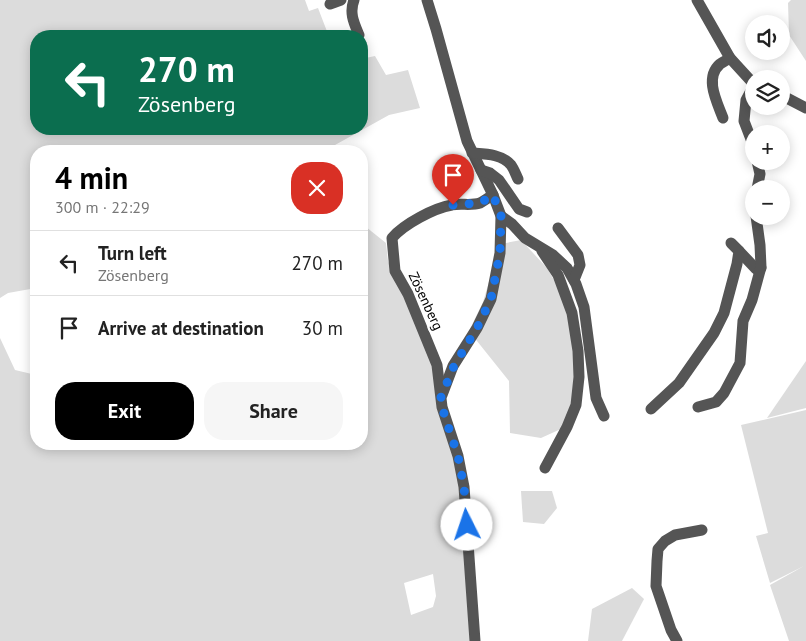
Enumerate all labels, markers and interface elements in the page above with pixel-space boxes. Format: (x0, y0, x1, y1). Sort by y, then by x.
map controls (745, 15, 790, 225)
button: sound (745, 15, 790, 60)
text: 270 m (138, 46, 235, 92)
icon: left (55, 50, 120, 115)
button: layers (745, 70, 790, 115)
text: Zösenberg (138, 90, 235, 118)
button: + (745, 125, 790, 170)
pin (432, 154, 474, 205)
text: 4 min (55, 158, 128, 197)
icon: arrive (439, 161, 467, 189)
button: close (291, 162, 343, 214)
button: − (745, 180, 790, 225)
text: 300 m · 22:29 (55, 197, 150, 217)
text: Turn left (98, 241, 167, 265)
icon: left (55, 249, 83, 277)
text: 270 m (291, 251, 343, 275)
text: Zösenberg (98, 265, 169, 285)
street label: Zösenberg (405, 269, 447, 333)
icon: arrive (55, 314, 83, 342)
text: Arrive at destination (98, 316, 264, 340)
text: 30 m (302, 316, 343, 340)
button: Exit (55, 382, 194, 440)
button: Share (204, 382, 343, 440)
position arrow (440, 498, 492, 550)

